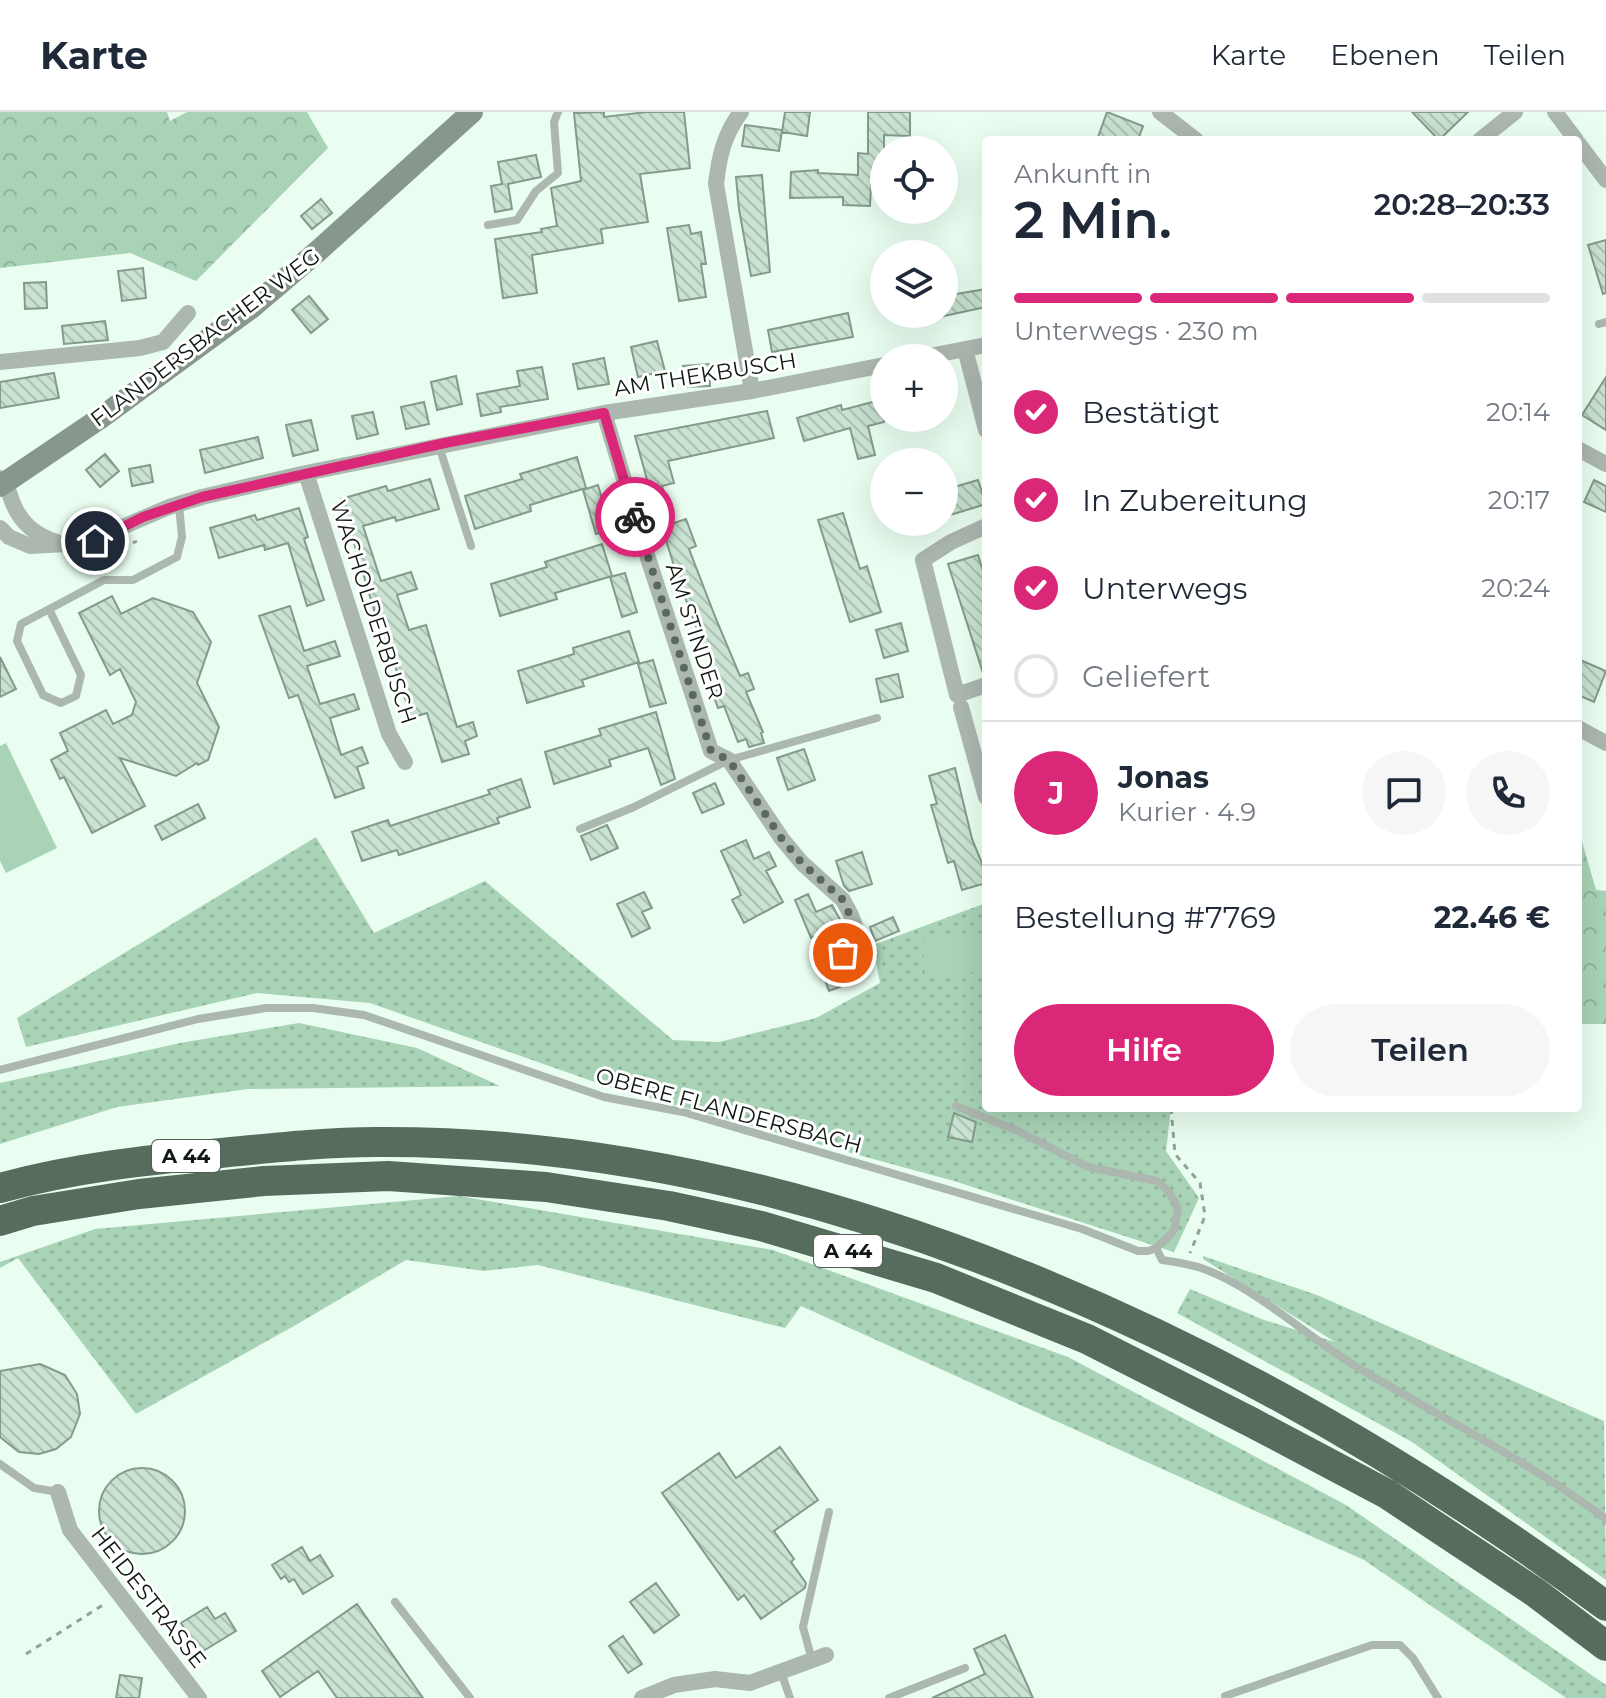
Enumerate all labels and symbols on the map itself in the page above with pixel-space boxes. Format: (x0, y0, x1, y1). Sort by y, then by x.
street label: FLANDERSBACHER WEG (85, 242, 325, 433)
street label: AM THEKBUSCH (612, 347, 798, 402)
courier (595, 477, 675, 557)
street label: WACHOLDERBUSCH (325, 497, 423, 728)
pin (61, 507, 129, 575)
street label: AM STINDER (660, 560, 729, 703)
pin (809, 919, 877, 987)
street label: OBERE FLANDERSBACH (593, 1062, 865, 1159)
road number: A 44 (152, 1140, 220, 1172)
road number: A 44 (814, 1235, 882, 1267)
street label: HEIDESTRASSE (85, 1521, 212, 1673)

